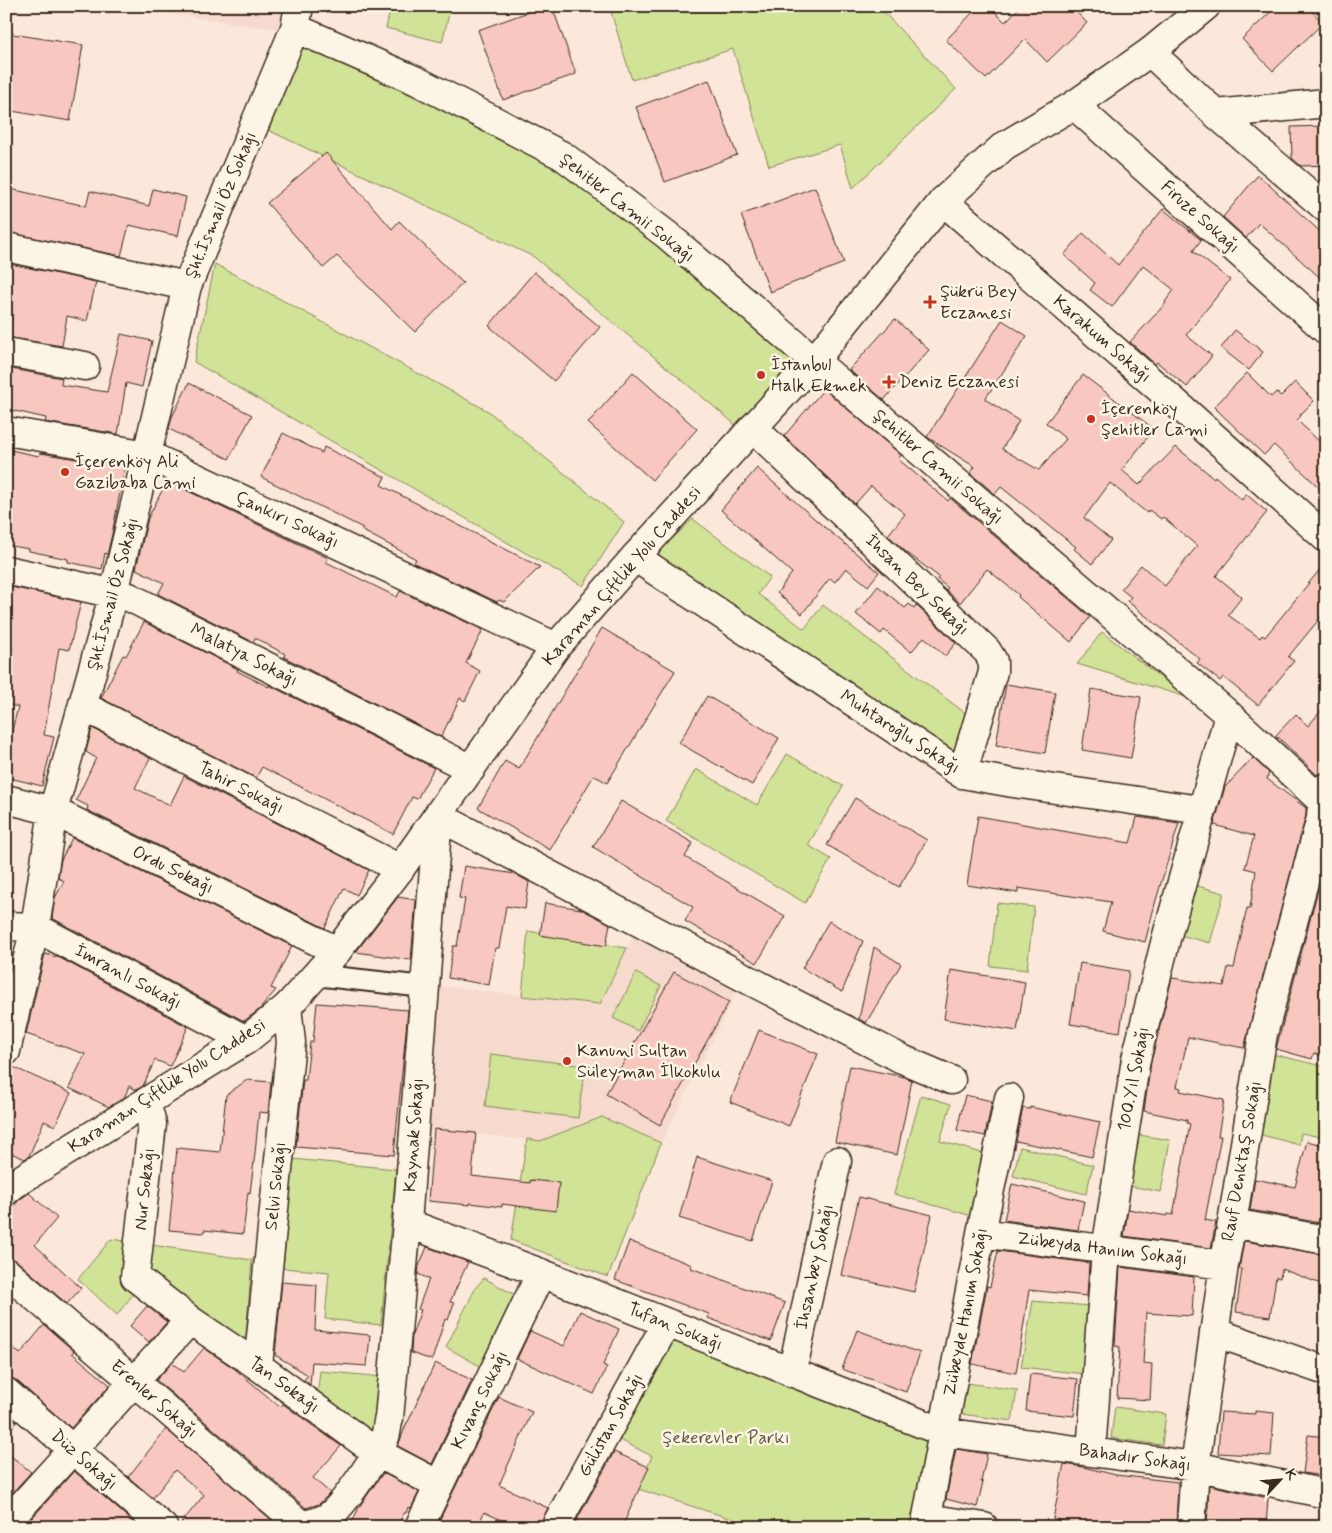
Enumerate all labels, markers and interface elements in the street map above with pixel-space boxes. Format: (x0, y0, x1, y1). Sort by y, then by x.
street label: Şht.İsmail Öz Sokağı (179, 128, 263, 282)
street label: Şehitler Camii Sokağı (554, 148, 700, 268)
street label: Firuze Sokağı (1155, 175, 1245, 259)
place label: Şükrü Bey Eczanesi (940, 280, 1017, 325)
street label: Karakum Sokağı (1048, 290, 1156, 388)
marker: Şükrü Bey Eczanesi (924, 296, 936, 308)
place label: İstanbul Halk Ekmek (771, 353, 867, 398)
marker: İstanbul Halk Ekmek (755, 369, 767, 381)
place label: Deniz Eczanesi (899, 370, 1019, 394)
marker: Deniz Eczanesi (883, 376, 895, 388)
place label: İçerenköy Şehitler Cami (1101, 397, 1208, 442)
street label: Şehitler Camii Sokağı (868, 404, 1008, 530)
marker: İçerenköy Şehitler Cami (1085, 413, 1097, 425)
place label: İçerenköy Ali Gazibaba Cami (75, 450, 196, 495)
marker: İçerenköy Ali Gazibaba Cami (59, 466, 71, 478)
street label: Karaman Çiftlik Yolu Caddesi (537, 481, 707, 671)
street label: Çankırı Sokağı (231, 485, 343, 555)
street label: Şht.İsmail Öz Sokağı (81, 515, 145, 673)
street label: İhsan Bey Sokağı (860, 529, 974, 641)
street label: Malatya Sokağı (186, 618, 302, 692)
street label: Muhtaroğlu Sokağı (835, 684, 965, 780)
street label: Tahir Sokağı (194, 756, 288, 820)
street label: Ordu Sokağı (128, 840, 218, 900)
street label: İmranlı Sokağı (70, 939, 186, 1015)
street label: Karaman Çiftlik Yolu Caddesi (64, 1013, 270, 1159)
street label: 100.Yıl Sokağı (1112, 1025, 1156, 1133)
place label: Kanuni Sultan Süleyman İlkokulu (577, 1039, 721, 1084)
marker: Kanuni Sultan Süleyman İlkokulu (561, 1055, 573, 1067)
street label: Kaynak Sokağı (398, 1077, 430, 1193)
street label: Rauf Denktaş Sokağı (1216, 1079, 1268, 1243)
street label: Selvi Sokağı (259, 1141, 293, 1231)
street label: Nur Sokağı (129, 1146, 161, 1232)
street label: İhsanbey Sokağı (790, 1202, 840, 1332)
street label: Zübeyde Hanım Sokağı (938, 1226, 994, 1398)
street label: Zübeyda Hanım Sokağı (1015, 1227, 1189, 1271)
street label: Tufan Sokağı (624, 1297, 726, 1357)
street label: Kıvanç Sokağı (446, 1347, 514, 1453)
street label: Tan Sokağı (244, 1351, 324, 1419)
street label: Erenler Sokağı (105, 1354, 203, 1444)
street label: Gülistan Sokağı (573, 1369, 649, 1481)
street label: Düz Sokağı (45, 1424, 123, 1496)
park label: Şekerevler Parkı (662, 1426, 790, 1450)
street label: Bahadır Sokağı (1077, 1438, 1193, 1478)
north arrow (1254, 1456, 1304, 1506)
text: K (1281, 1466, 1302, 1484)

